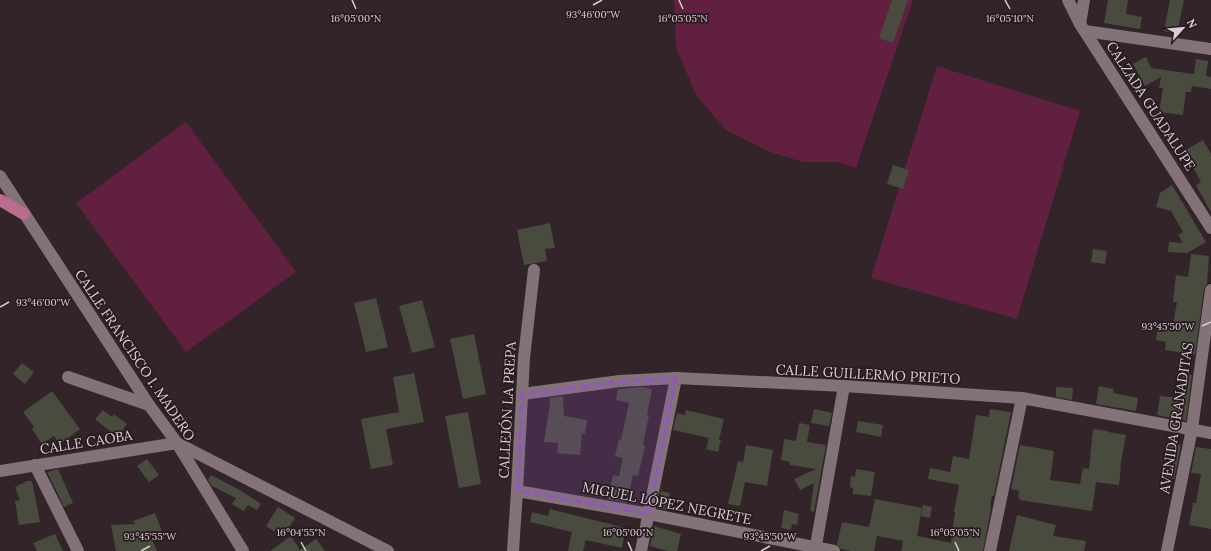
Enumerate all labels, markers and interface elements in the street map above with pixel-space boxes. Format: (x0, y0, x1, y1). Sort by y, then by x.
text: 93°46'00"W (566, 8, 621, 21)
north arrow (1163, 8, 1203, 48)
text: 16°05'00"N (331, 12, 382, 25)
text: 16°05'05"N (658, 12, 708, 25)
text: 16°05'10"N (986, 12, 1034, 25)
text: N (1184, 16, 1200, 31)
street label: CALZADA GUADALUPE (1102, 38, 1200, 174)
street label: CALLE FRANCISCO I. MADERO (71, 266, 199, 444)
text: 93°46'00"W (16, 296, 71, 309)
text: 93°45'50"W (1141, 320, 1196, 333)
street label: CALLEJÓN LA PREPA (494, 341, 520, 479)
street label: AVENIDA GRANADITAS (1155, 341, 1197, 496)
street label: CALLE GUILLERMO PRIETO (775, 360, 961, 388)
street label: CALLE CAOBA (38, 426, 134, 458)
street label: MIGUEL LÓPEZ NEGRETE (581, 478, 754, 528)
text: 16°04'55"N (276, 526, 326, 539)
text: 16°05'00"N (603, 526, 654, 539)
text: 16°05'05"N (930, 526, 980, 539)
text: 93°45'55"W (124, 530, 177, 543)
text: 93°45'50"W (743, 530, 798, 543)

